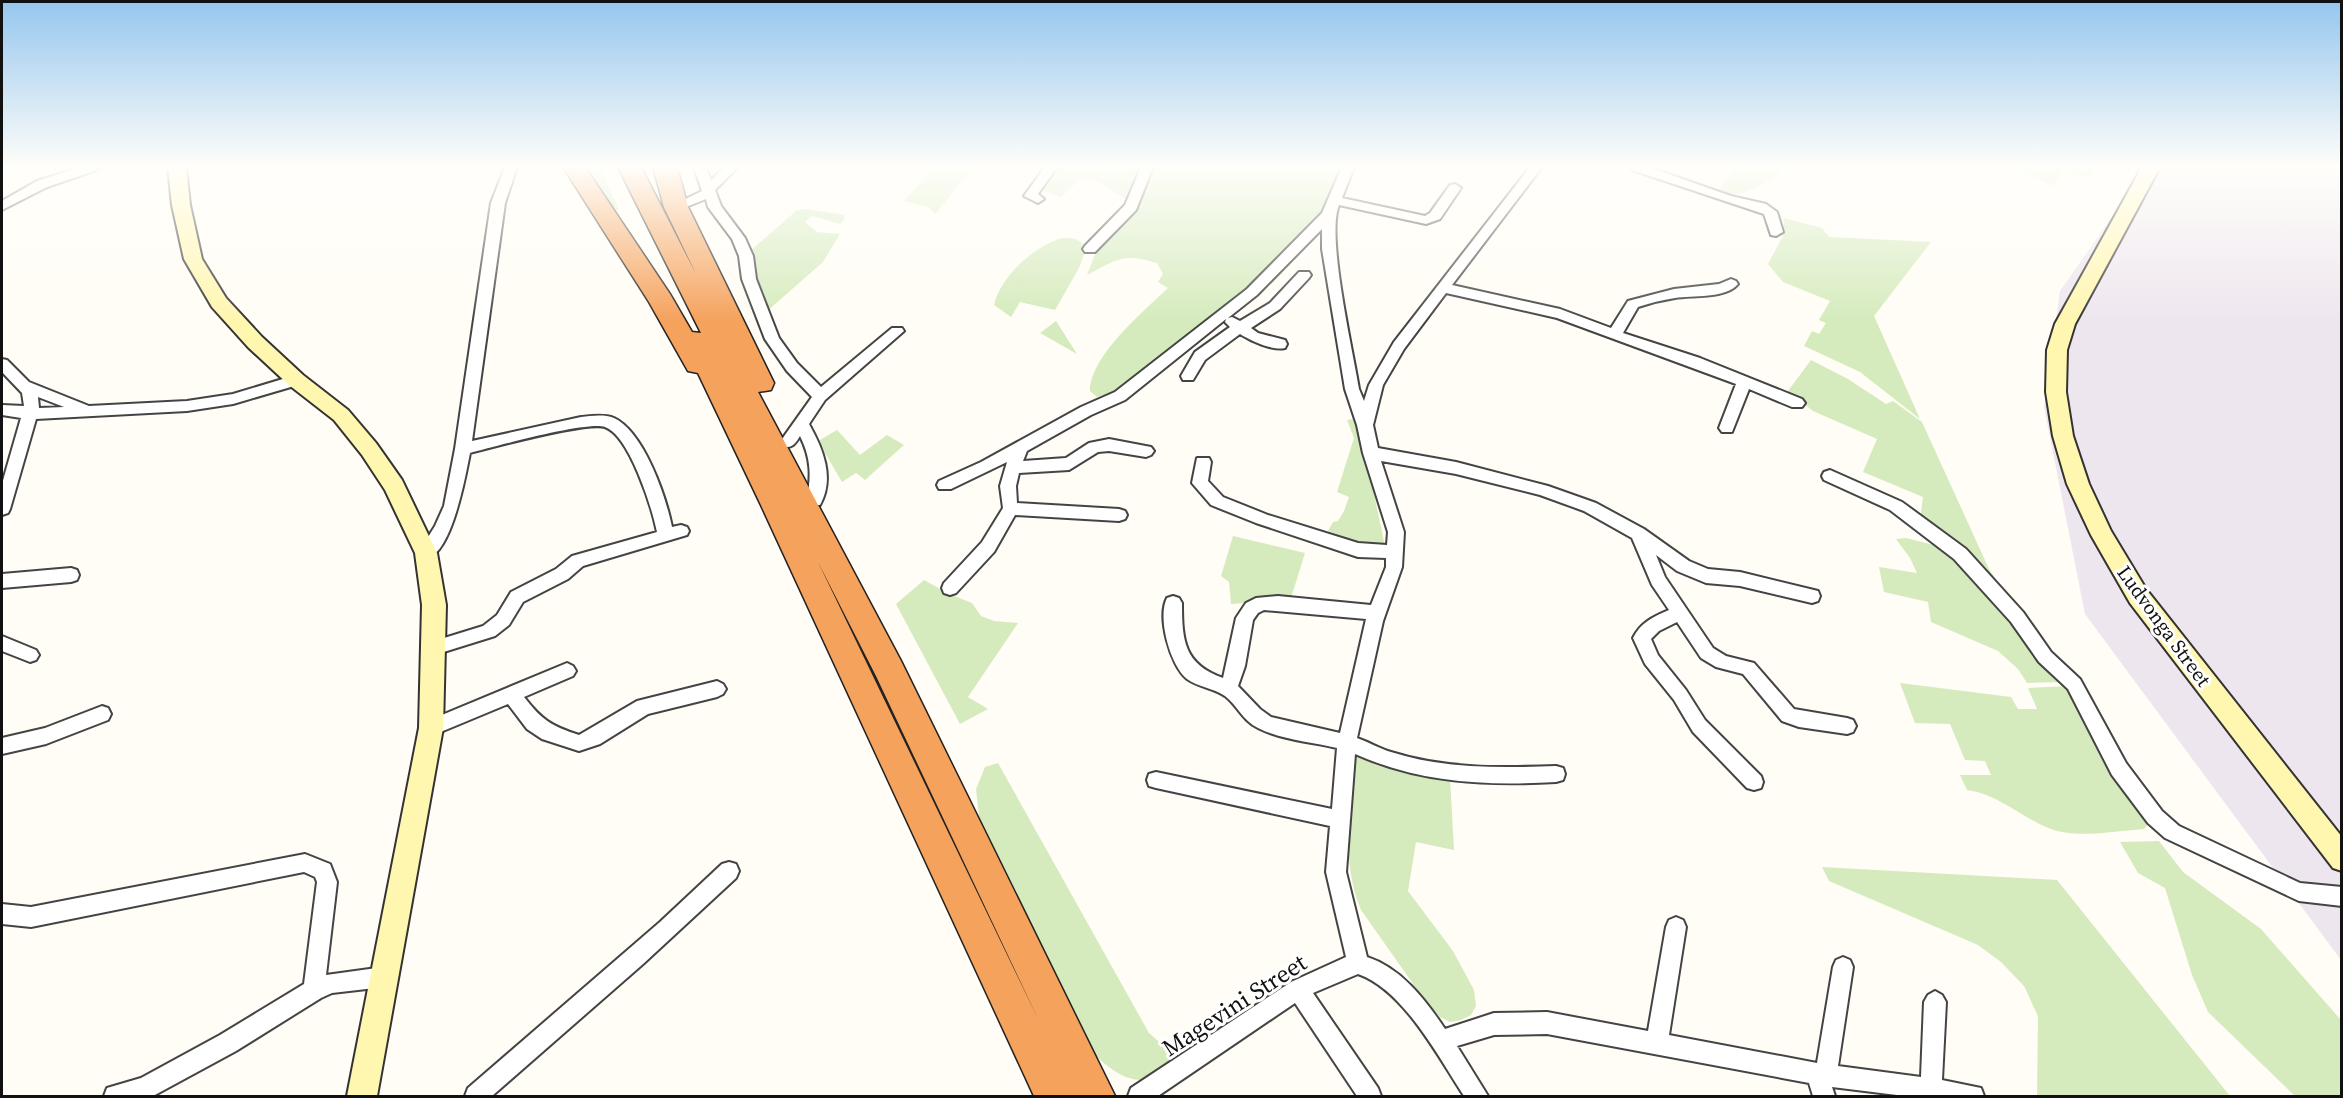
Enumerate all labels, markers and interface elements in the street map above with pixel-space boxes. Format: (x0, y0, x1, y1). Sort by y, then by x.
street label: Ludvonga Street (2111, 560, 2218, 693)
street label: Magevini Street (1155, 946, 1313, 1064)

